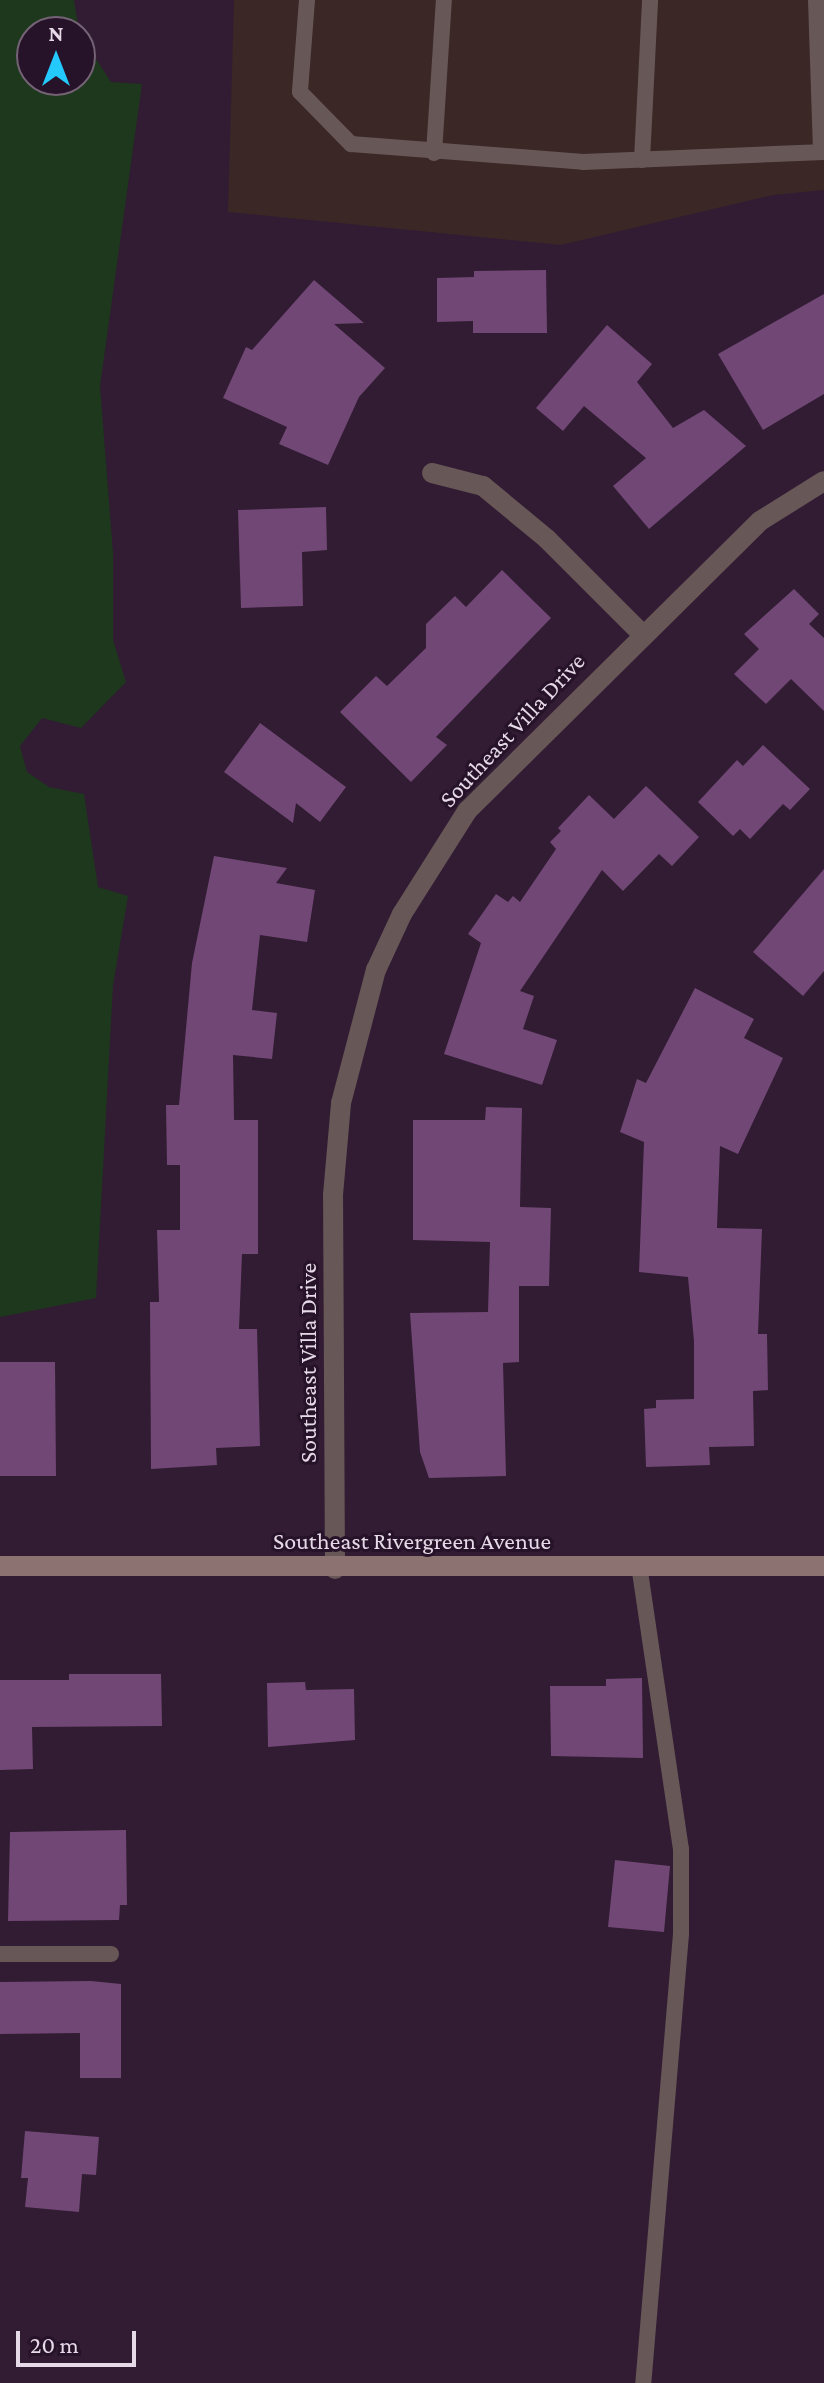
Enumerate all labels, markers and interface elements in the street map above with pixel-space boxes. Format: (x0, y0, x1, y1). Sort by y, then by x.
north arrow (16, 16, 96, 96)
text: N (49, 21, 64, 46)
street label: Southeast Villa Drive (433, 647, 591, 813)
street label: Southeast Villa Drive (294, 1263, 322, 1463)
street label: Southeast Rivergreen Avenue (273, 1527, 551, 1555)
scale bar (20, 2315, 140, 2365)
text: 20 m (30, 2331, 79, 2358)

